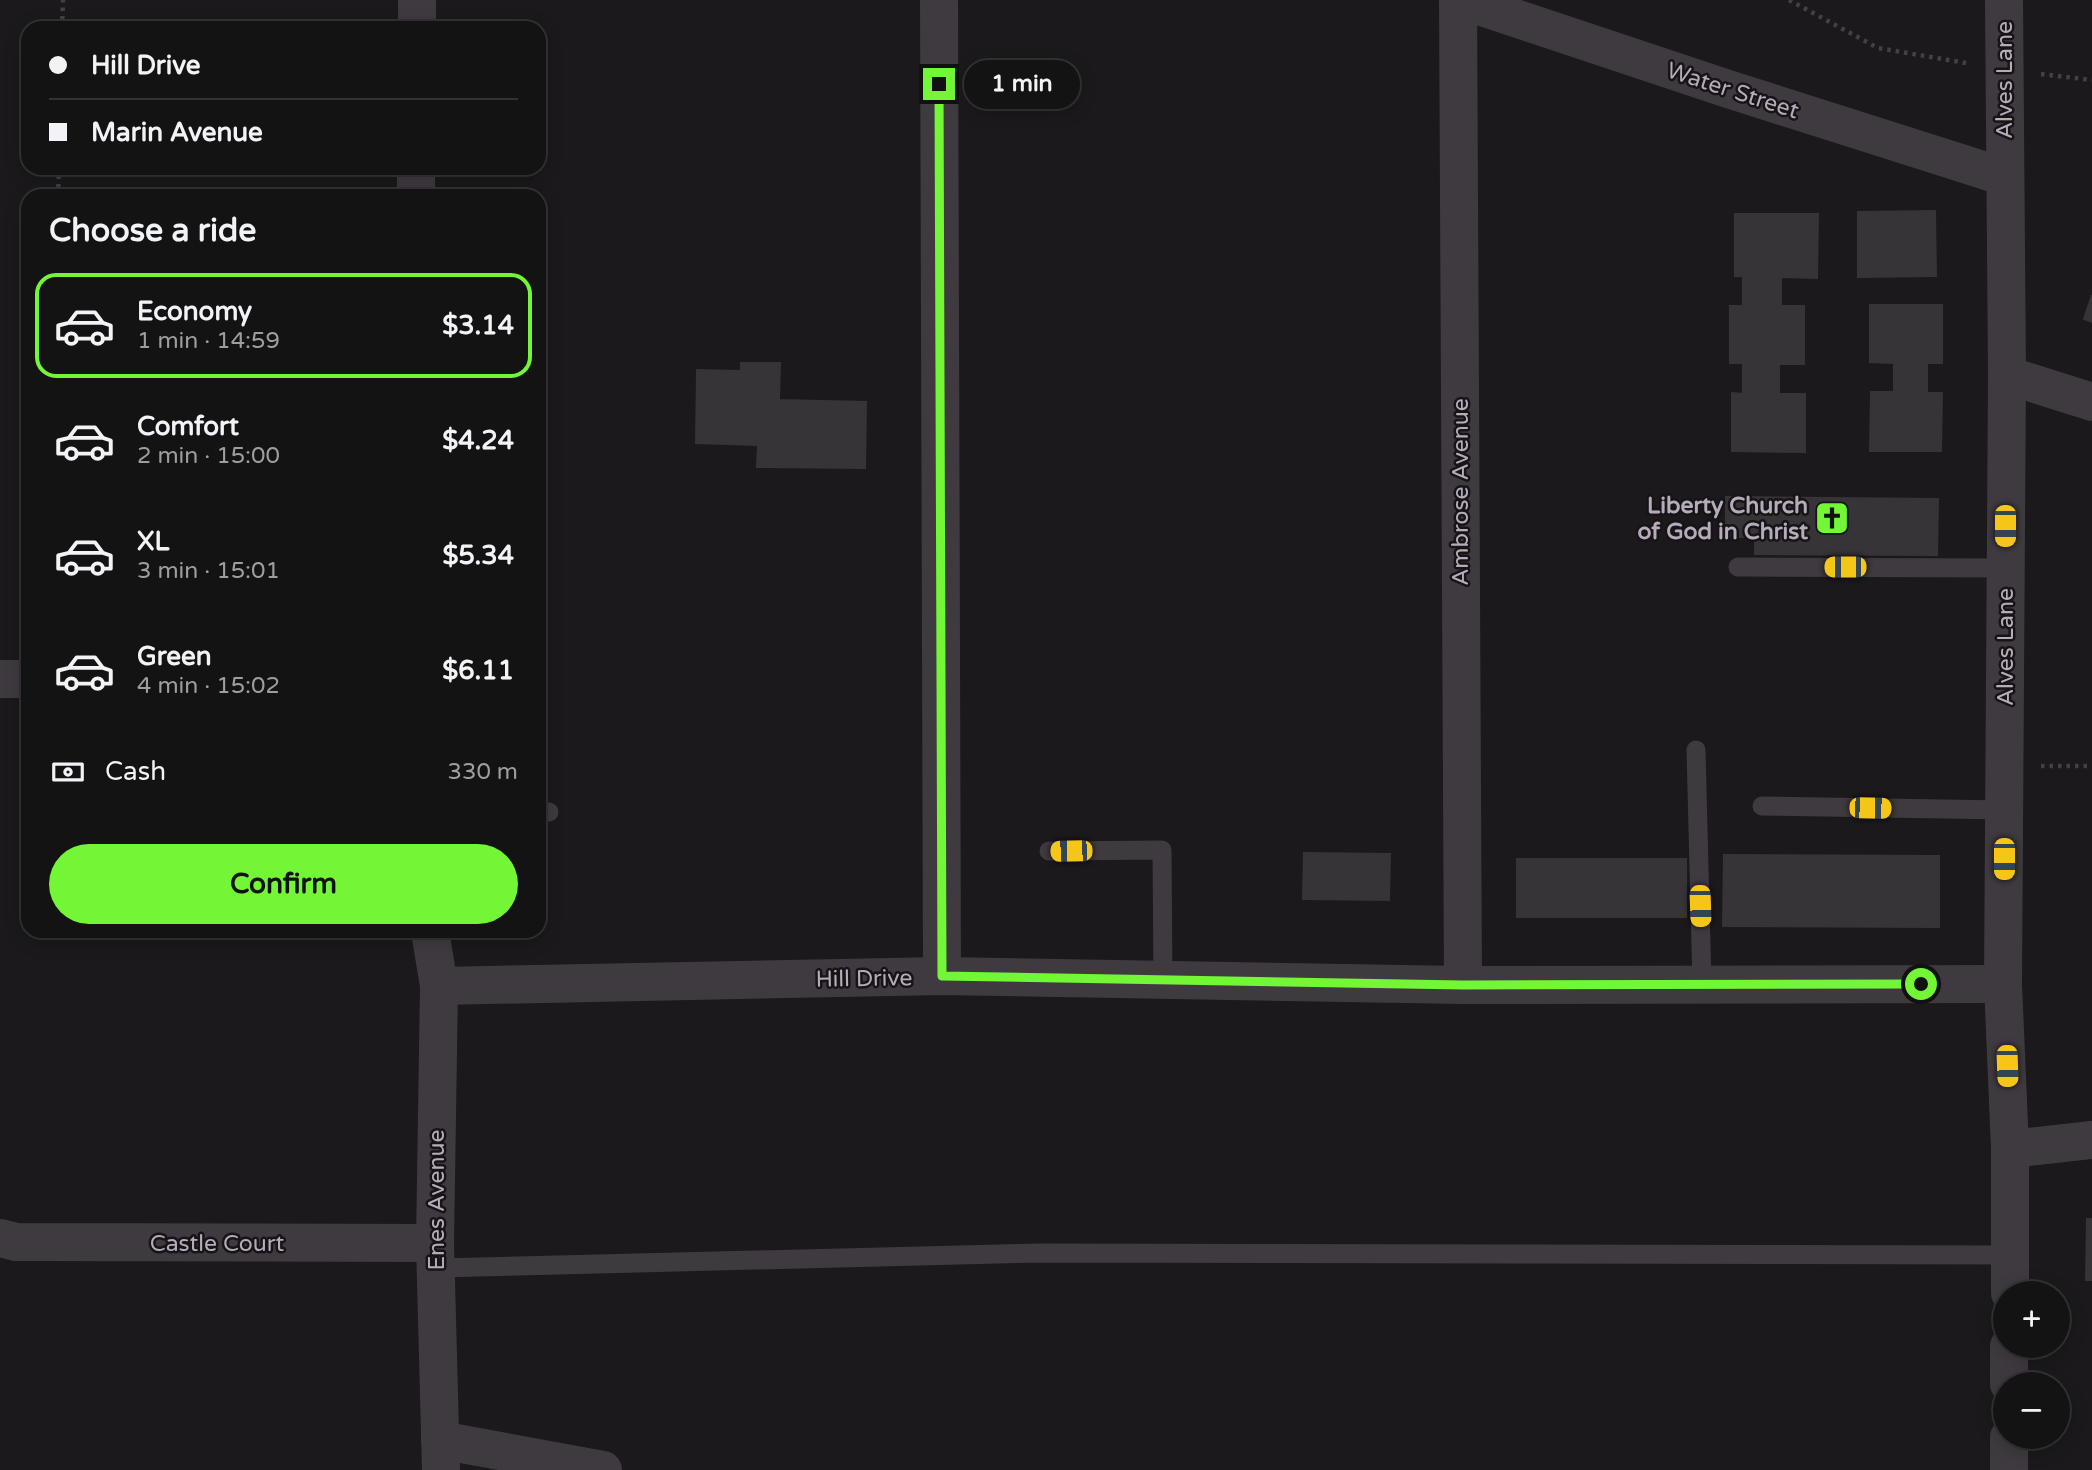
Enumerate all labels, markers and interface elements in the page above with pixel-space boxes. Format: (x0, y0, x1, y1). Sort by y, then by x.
street label: Alves Lane (1991, 21, 2019, 139)
text: Hill Drive (91, 50, 201, 81)
street label: Water Street (1663, 56, 1802, 126)
callout: 1 min (964, 60, 1079, 108)
route end (923, 68, 955, 100)
text: 1 min (991, 70, 1053, 98)
text: Marin Avenue (91, 117, 263, 148)
text: Choose a ride (49, 212, 256, 250)
icon: car (53, 294, 116, 357)
text: Economy (137, 296, 252, 327)
text: $3.14 (442, 310, 514, 341)
text: 1 min · 14:59 (137, 327, 280, 355)
street label: Ambrose Avenue (1447, 398, 1475, 586)
icon: car (53, 409, 116, 472)
text: Comfort (137, 411, 239, 442)
text: $4.24 (442, 425, 514, 456)
text: 2 min · 15:00 (137, 442, 280, 470)
place label: Liberty Church of God in Christ (1638, 492, 1808, 546)
church icon: Liberty Church of God in Christ (1813, 499, 1851, 537)
car (1995, 505, 2016, 547)
icon: car (53, 524, 116, 587)
text: XL (137, 526, 169, 557)
text: $5.34 (442, 540, 514, 571)
text: 3 min · 15:01 (137, 557, 280, 585)
car (1825, 557, 1867, 578)
street label: Alves Lane (1992, 588, 2020, 706)
icon: car (53, 639, 116, 702)
text: Green (137, 641, 212, 672)
text: $6.11 (442, 655, 514, 686)
text: 4 min · 15:02 (137, 672, 280, 700)
icon: cash (49, 753, 87, 791)
text: Cash (105, 756, 166, 787)
text: 330 m (448, 758, 518, 786)
car (1849, 797, 1892, 819)
car (1994, 838, 2015, 880)
car (1050, 840, 1093, 862)
button: Confirm (49, 844, 518, 924)
car (1689, 885, 1712, 927)
street label: Hill Drive (815, 964, 913, 994)
route start (1905, 968, 1937, 1000)
car (1996, 1045, 2019, 1087)
street label: Enes Avenue (423, 1130, 451, 1270)
street label: Castle Court (150, 1230, 284, 1258)
map controls (1993, 1281, 2070, 1449)
button: + (1993, 1281, 2070, 1358)
button: − (1993, 1372, 2070, 1449)

